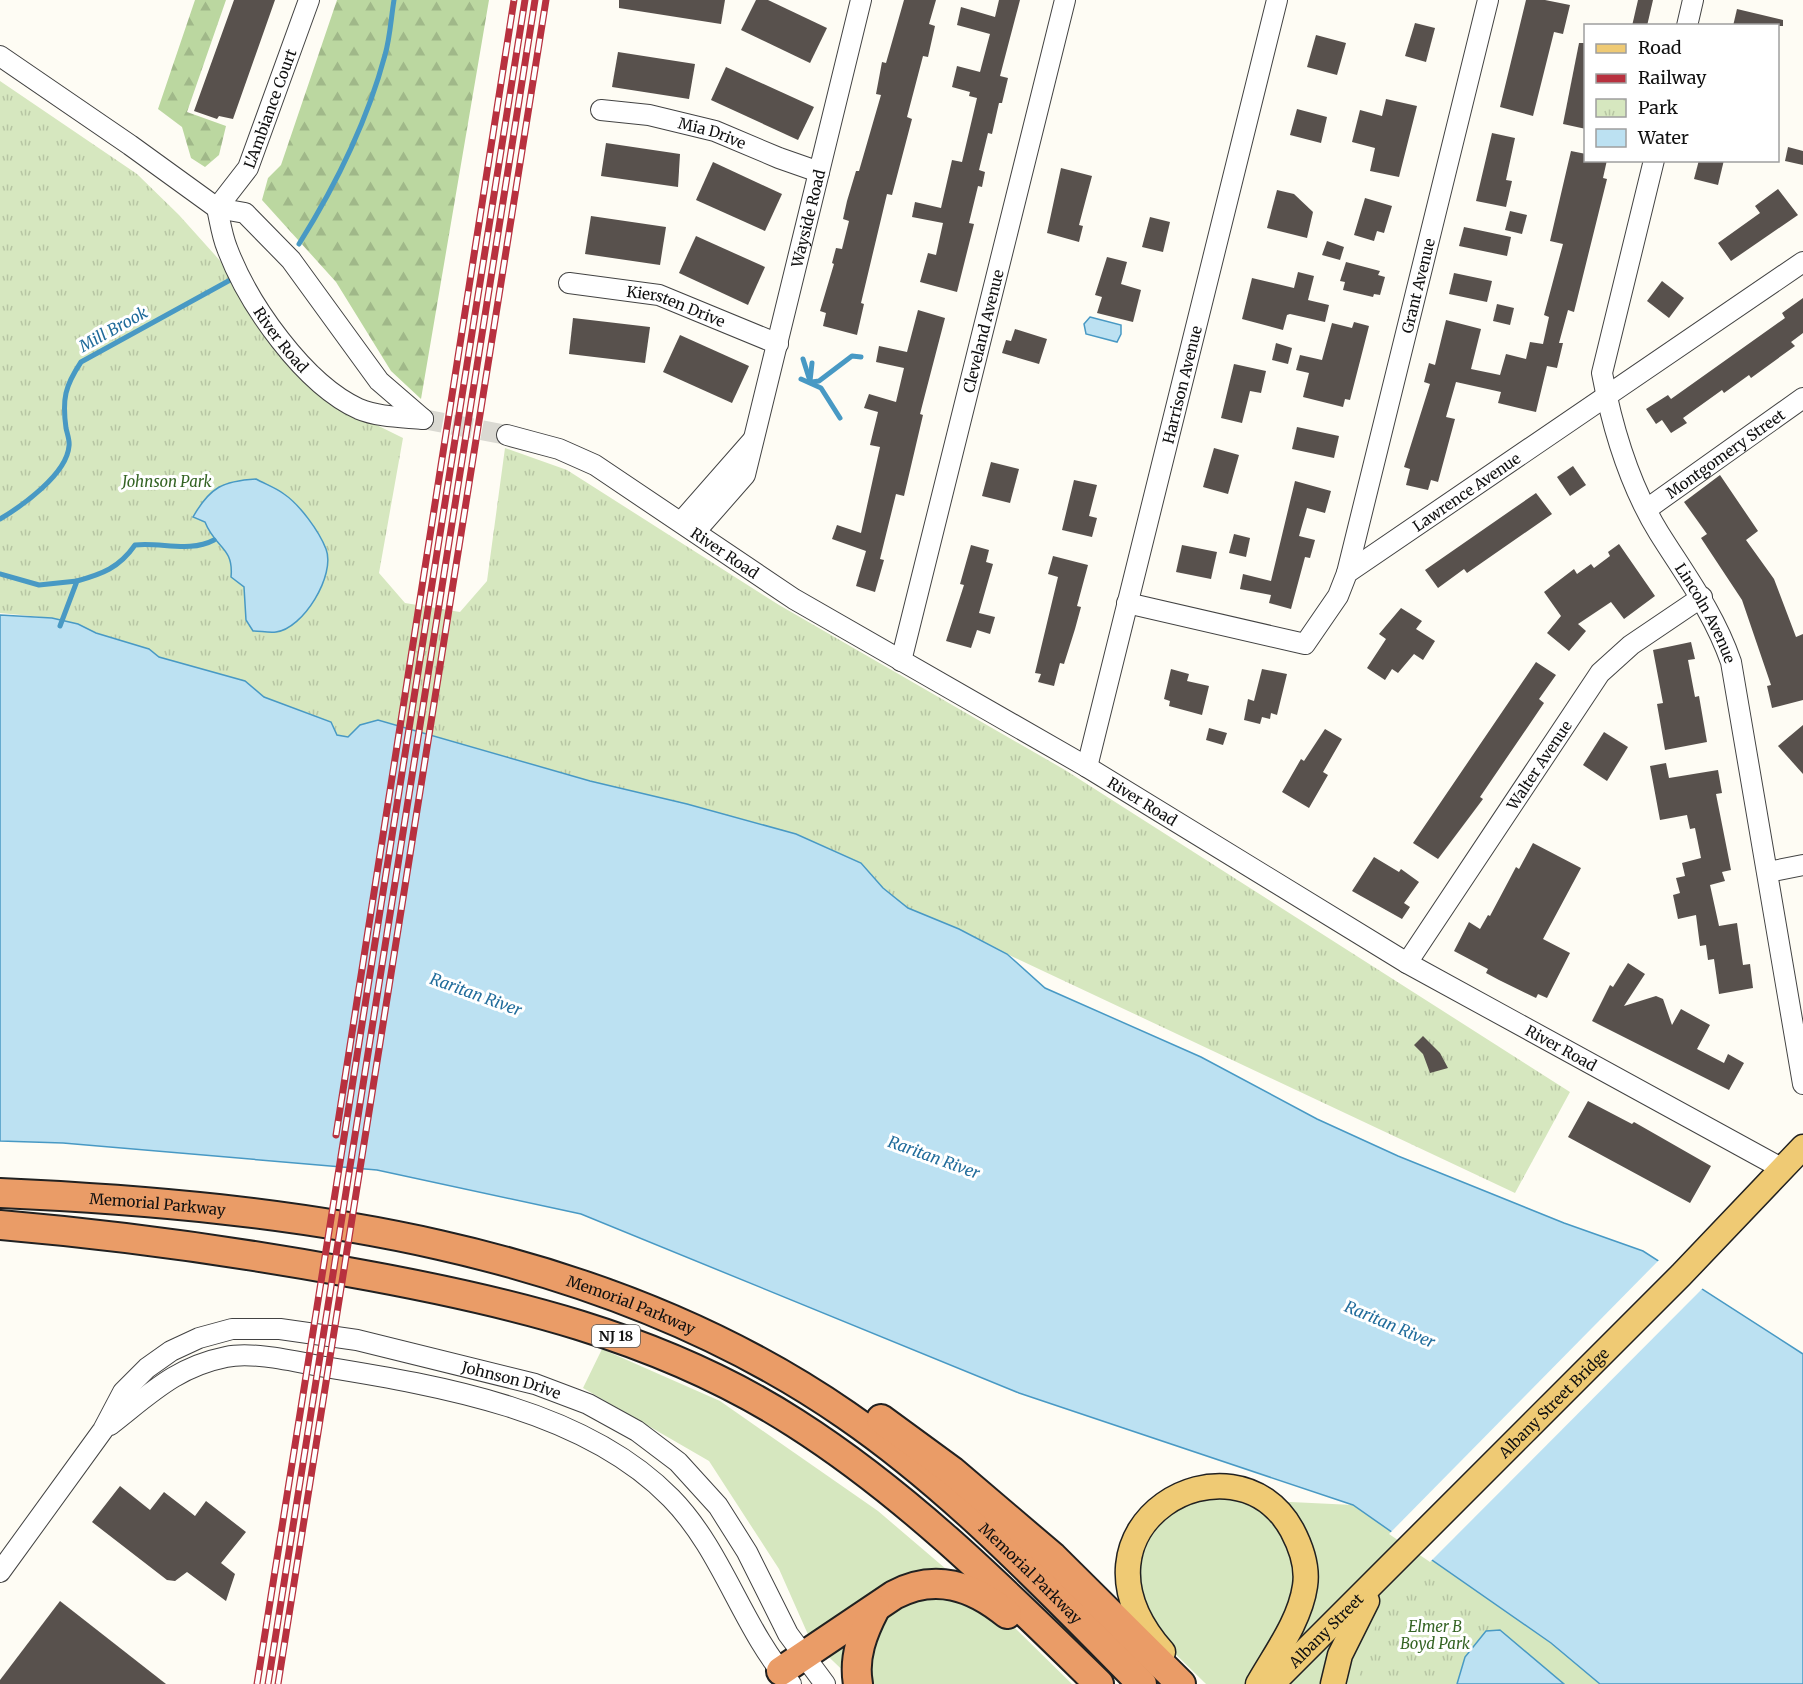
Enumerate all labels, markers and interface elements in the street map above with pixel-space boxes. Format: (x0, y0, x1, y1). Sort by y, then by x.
legend (1584, 24, 1779, 162)
text: Road (1638, 36, 1682, 59)
street label: L'Ambiance Court (239, 46, 300, 171)
text: Railway (1638, 66, 1707, 89)
text: Park (1638, 96, 1679, 119)
street label: Mia Drive (677, 113, 749, 153)
text: Water (1637, 126, 1689, 149)
street label: Wayside Road (786, 168, 829, 270)
street label: Grant Avenue (1397, 236, 1439, 335)
street label: Cleveland Avenue (958, 267, 1007, 395)
street label: Kiersten Drive (626, 281, 728, 331)
water label: Mill Brook (74, 302, 151, 356)
street label: River Road (250, 303, 313, 376)
street label: Harrison Avenue (1158, 323, 1206, 445)
street label: Montgomery Street (1662, 405, 1788, 502)
street label: Lawrence Avenue (1409, 448, 1524, 535)
park label: Johnson Park (120, 472, 213, 491)
street label: River Road (687, 523, 763, 582)
street label: Lincoln Avenue (1671, 559, 1740, 666)
street label: Walter Avenue (1502, 716, 1575, 814)
street label: River Road (1104, 773, 1181, 829)
water label: Raritan River (427, 968, 525, 1020)
street label: River Road (1522, 1020, 1600, 1075)
water label: Raritan River (885, 1131, 983, 1183)
street label: Memorial Parkway (89, 1188, 227, 1219)
street label: Memorial Parkway (564, 1271, 699, 1338)
water label: Raritan River (1342, 1296, 1439, 1352)
road number: NJ 18 (592, 1325, 640, 1347)
street label: Albany Street Bridge (1494, 1343, 1613, 1462)
street label: Johnson Drive (459, 1357, 564, 1403)
street label: Memorial Parkway (975, 1518, 1087, 1628)
street label: Albany Street (1284, 1589, 1367, 1672)
park label: Elmer B Boyd Park (1400, 1617, 1471, 1653)

